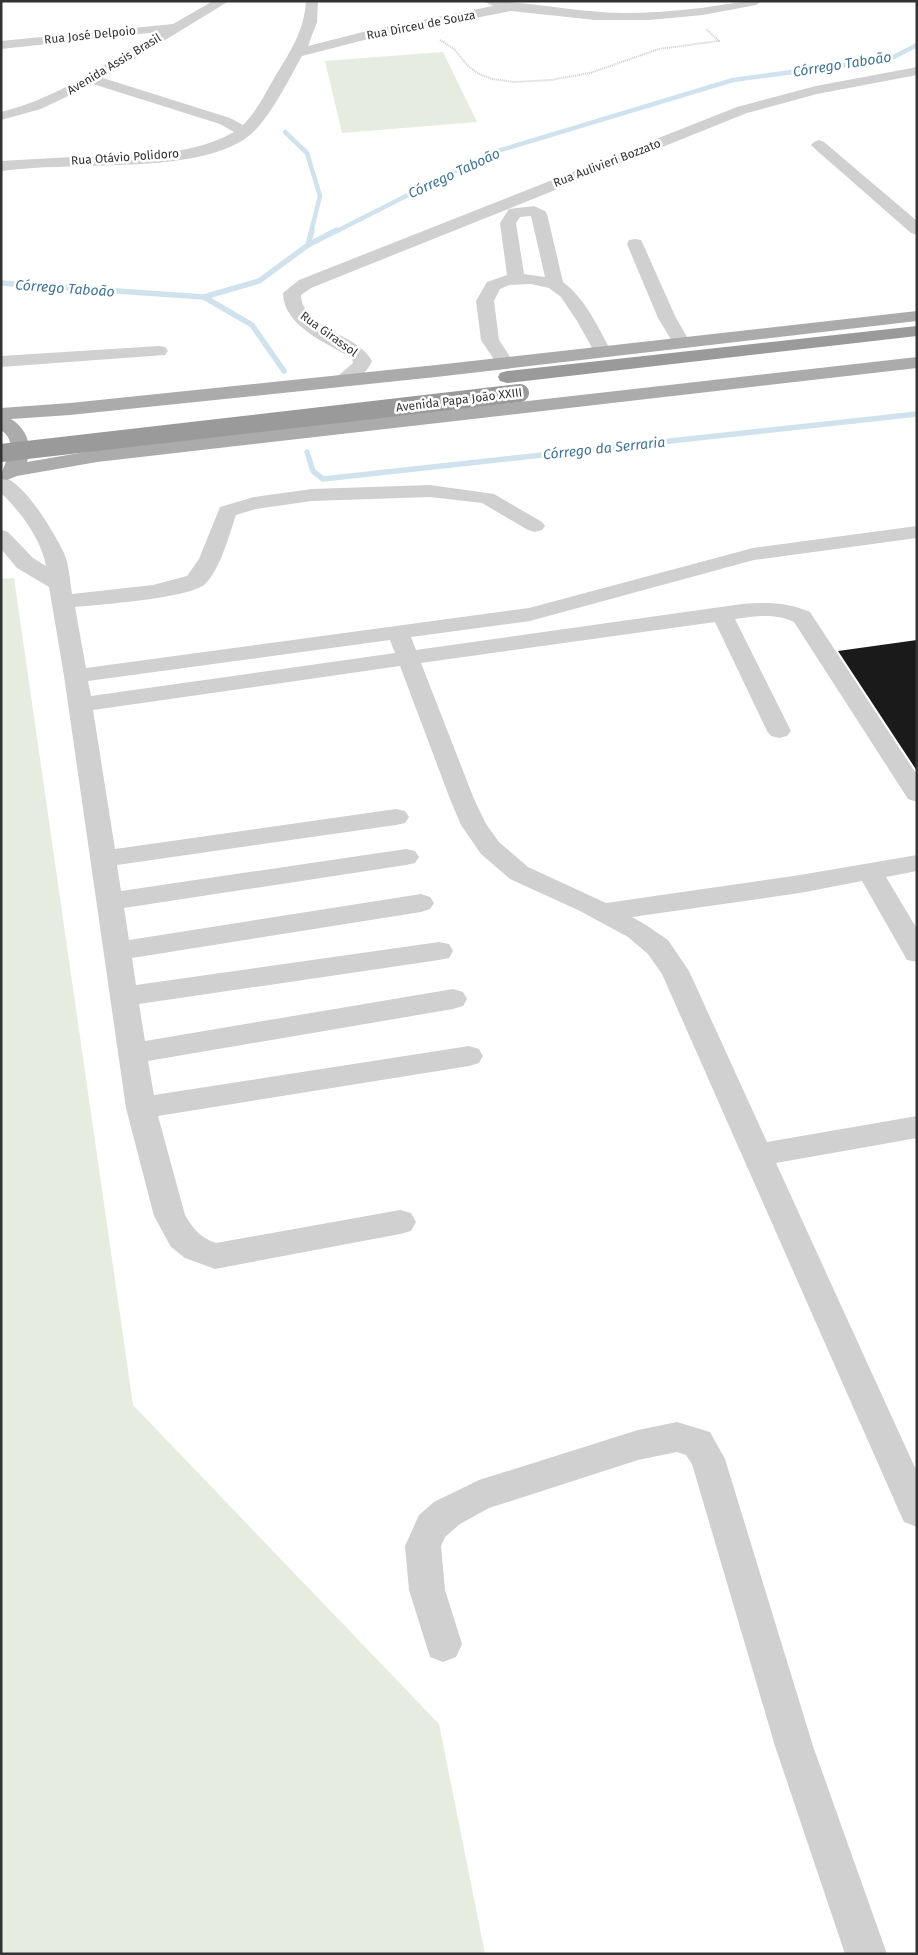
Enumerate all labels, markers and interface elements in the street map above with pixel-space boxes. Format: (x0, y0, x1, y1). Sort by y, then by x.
street label: Rua Dirceu de Souza (365, 8, 477, 42)
street label: Rua José Delpoio (43, 23, 137, 47)
street label: Avenida Assis Brasil (64, 30, 164, 98)
water label: Córrego Taboão (792, 48, 893, 81)
street label: Rua Aulivieri Bozzato (551, 136, 663, 190)
water label: Córrego Taboão (406, 145, 503, 202)
street label: Rua Otávio Polidoro (70, 146, 180, 168)
water label: Córrego Taboão (15, 277, 115, 300)
street label: Rua Girassol (298, 309, 361, 360)
street label: Avenida Papa João XXIII (395, 385, 523, 415)
water label: Córrego da Serraria (542, 434, 666, 463)

